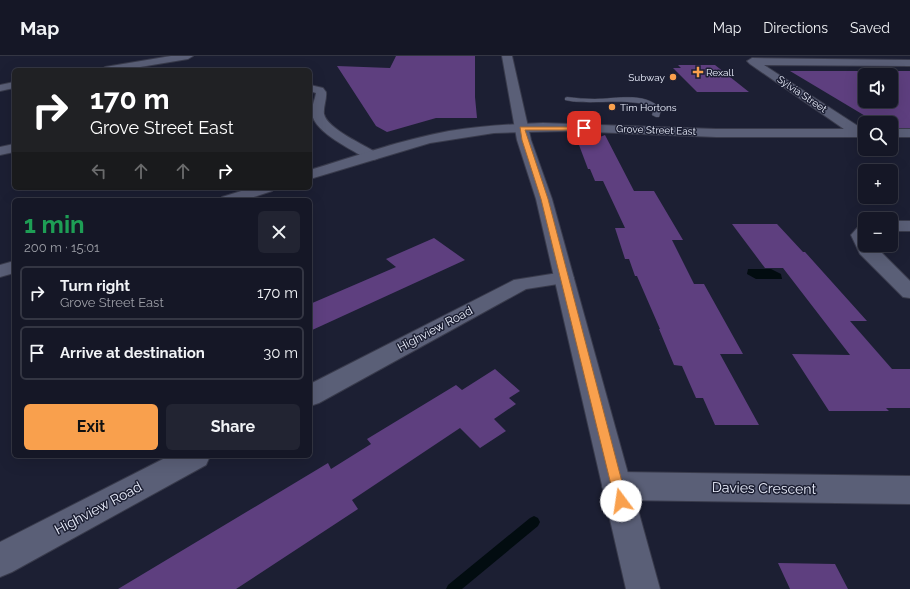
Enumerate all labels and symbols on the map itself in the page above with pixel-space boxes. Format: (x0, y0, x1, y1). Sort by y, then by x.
marker: Rexall (693, 67, 703, 77)
place label: Rexall (706, 67, 734, 78)
place label: Subway (628, 72, 666, 83)
marker: Subway (668, 72, 678, 82)
street label: Sylvia Street (775, 73, 829, 115)
marker: Tim Hortons (607, 102, 617, 112)
place label: Tim Hortons (620, 102, 677, 113)
pin (567, 111, 601, 145)
street label: Grove Street East (616, 123, 697, 137)
street label: Highview Road (395, 303, 475, 355)
street label: Highview Road (52, 478, 144, 538)
street label: Davies Crescent (712, 479, 817, 497)
position arrow (600, 480, 642, 522)

